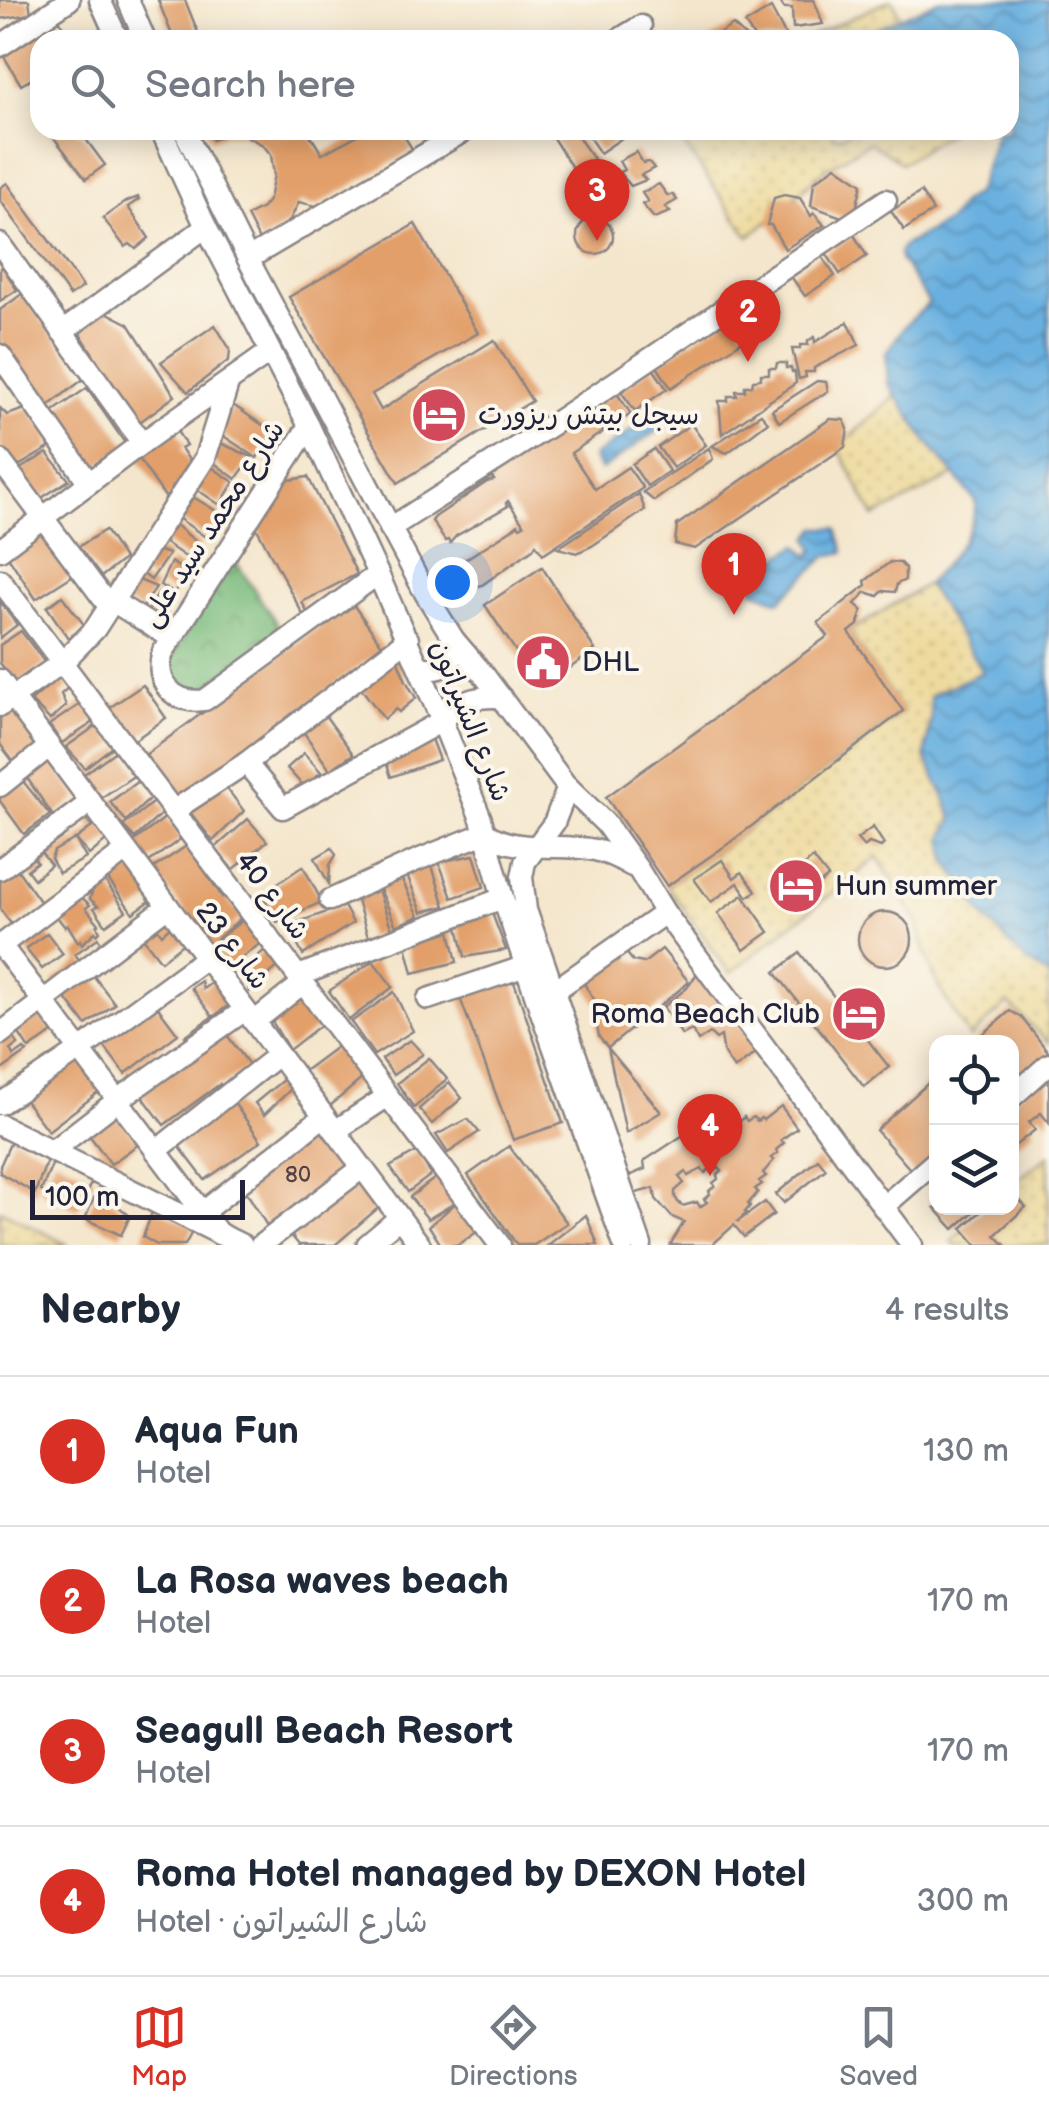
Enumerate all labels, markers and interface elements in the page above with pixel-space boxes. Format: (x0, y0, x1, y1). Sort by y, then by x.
search box (30, 30, 1019, 140)
icon: search (65, 58, 120, 113)
text: Search here (145, 63, 356, 108)
pin: 3 (564, 158, 630, 241)
pin: 2 (716, 280, 780, 362)
hotel icon: سيجل بيتش ريزورت (409, 385, 469, 445)
place label: سيجل بيتش ريزورت (478, 399, 699, 432)
street label: شارع محمد سيد على (134, 415, 294, 635)
pin: 1 (702, 532, 766, 615)
your location (427, 557, 478, 608)
public building icon: DHL (513, 632, 573, 692)
street label: شارع الشيراتون (421, 635, 517, 807)
place label: DHL (582, 646, 639, 679)
street label: شارع 40 (227, 845, 316, 948)
hotel icon: Hun summer (766, 856, 826, 916)
place label: Hun summer (835, 870, 998, 903)
street label: شارع 23 (187, 896, 276, 998)
hotel icon: Roma Beach Club (829, 984, 889, 1044)
place label: Roma Beach Club (591, 998, 820, 1031)
map controls (929, 1035, 1019, 1215)
button: locate (929, 1035, 1019, 1125)
pin: 4 (678, 1094, 742, 1176)
button: layers (929, 1125, 1019, 1215)
house number: 80 (285, 1162, 311, 1189)
scale bar (30, 1175, 245, 1220)
text: 100 m (45, 1181, 119, 1214)
text: Nearby (40, 1285, 180, 1336)
text: 4 results (885, 1291, 1009, 1330)
text: Aqua Fun (135, 1409, 299, 1454)
text: 1 (66, 1432, 79, 1471)
text: 130 m (923, 1432, 1009, 1471)
text: Hotel (135, 1454, 211, 1493)
text: La Rosa waves beach (135, 1559, 509, 1604)
text: 2 (63, 1582, 82, 1621)
text: 170 m (927, 1582, 1009, 1621)
text: Hotel (135, 1604, 211, 1643)
text: Seagull Beach Resort (135, 1709, 513, 1754)
text: 3 (63, 1732, 82, 1771)
text: 170 m (927, 1732, 1009, 1771)
text: Hotel (135, 1754, 211, 1793)
text: Roma Hotel managed by DEXON Hotel (135, 1852, 806, 1897)
text: 4 (63, 1882, 82, 1921)
text: 300 m (917, 1882, 1009, 1921)
text: Hotel · شارع الشيراتون (135, 1903, 428, 1942)
tab: Map (131, 2000, 187, 2093)
tab: Directions (449, 2000, 578, 2093)
tab: Saved (840, 2000, 918, 2093)

